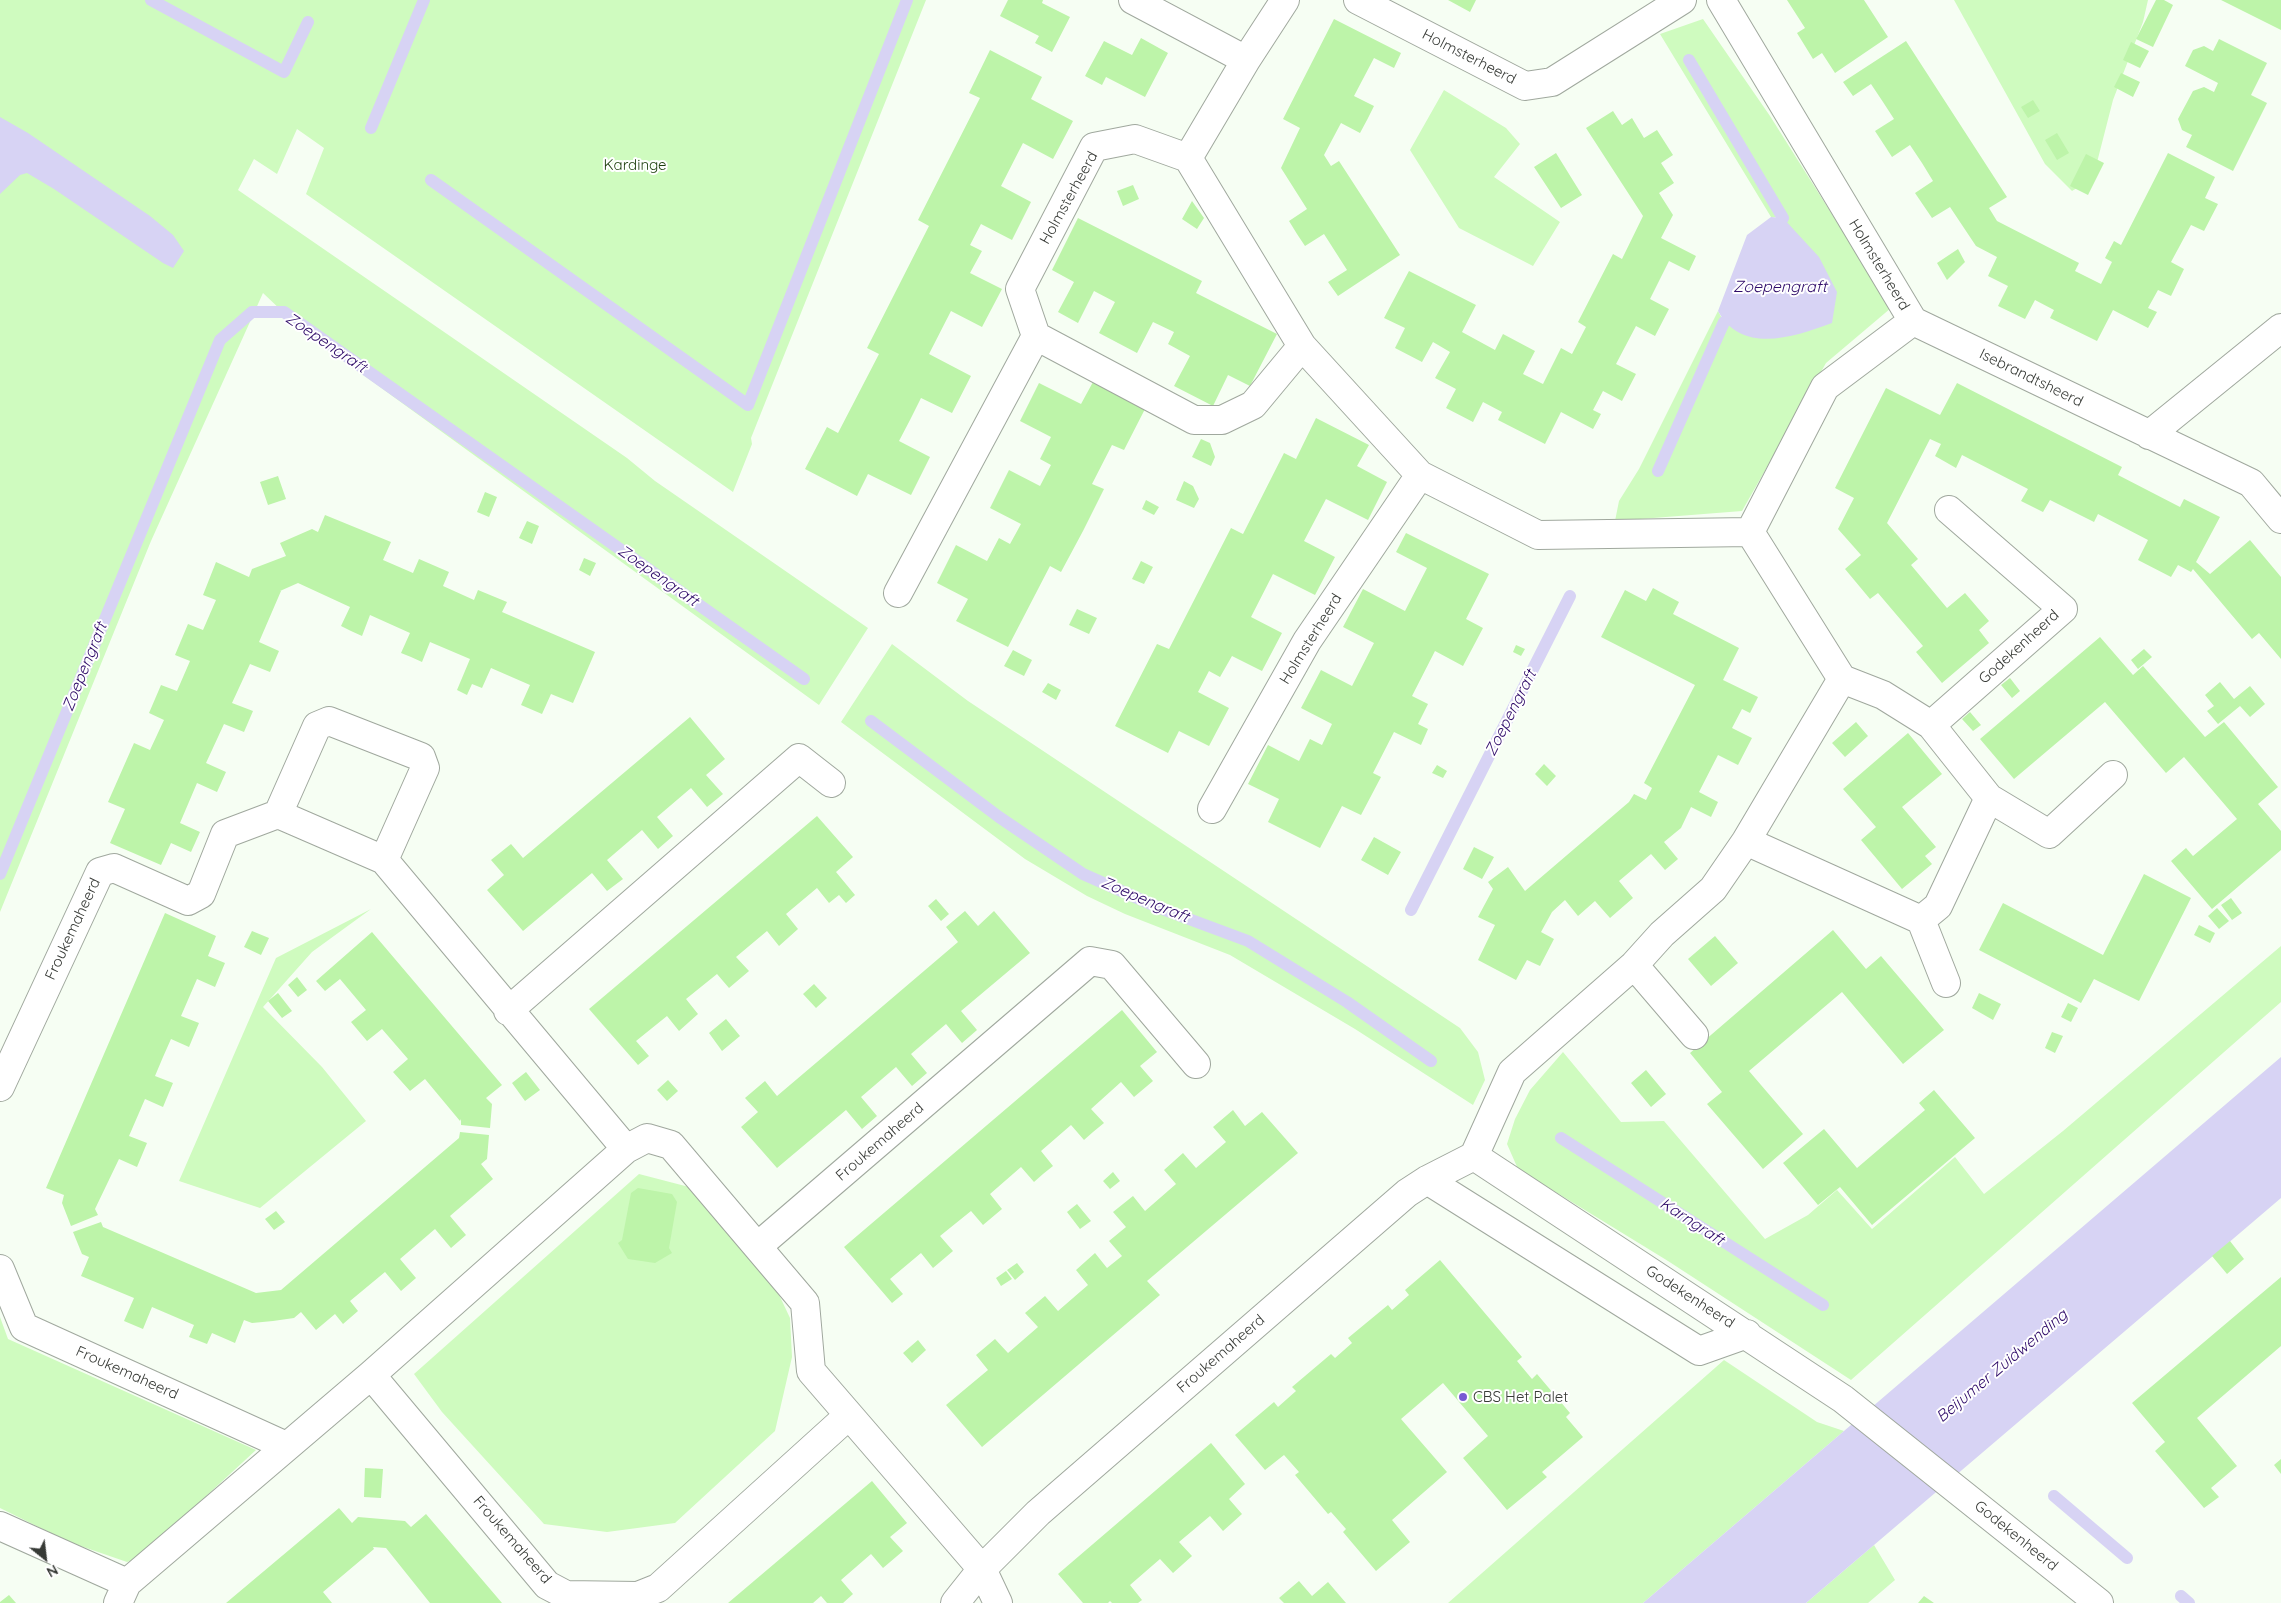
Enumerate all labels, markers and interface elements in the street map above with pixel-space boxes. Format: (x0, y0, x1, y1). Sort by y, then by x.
street label: Holmsterheerd (1419, 26, 1519, 88)
street label: Holmsterheerd (1036, 148, 1102, 248)
park label: Kardinge (603, 156, 667, 174)
street label: Holmsterheerd (1845, 216, 1913, 314)
water label: Zoepengraft (1733, 277, 1827, 297)
water label: Zoepengraft (282, 309, 370, 377)
street label: Isebrandtsheerd (1976, 345, 2086, 411)
water label: Zoepengraft (614, 541, 702, 611)
street label: Holmsterheerd (1276, 590, 1346, 688)
street label: Godekenheerd (1975, 606, 2063, 688)
water label: Zoepengraft (59, 620, 111, 714)
water label: Zoepengraft (1481, 667, 1541, 759)
water label: Zoepengraft (1098, 873, 1192, 927)
street label: Froukemaheerd (42, 875, 104, 983)
street label: Froukemaheerd (832, 1099, 928, 1185)
water label: Karngraft (1656, 1194, 1728, 1250)
street label: Godekenheerd (1642, 1262, 1738, 1332)
water label: Beijumer Zuidwending (1932, 1305, 2072, 1427)
street label: Froukemaheerd (1173, 1311, 1269, 1397)
street label: Froukemaheerd (73, 1342, 181, 1404)
place label: CBS Het Palet (1473, 1388, 1568, 1406)
marker: CBS Het Palet (1457, 1391, 1469, 1403)
street label: Froukemaheerd (469, 1492, 555, 1588)
street label: Godekenheerd (1971, 1497, 2061, 1575)
north arrow (20, 1533, 70, 1583)
text: N (43, 1561, 61, 1581)

